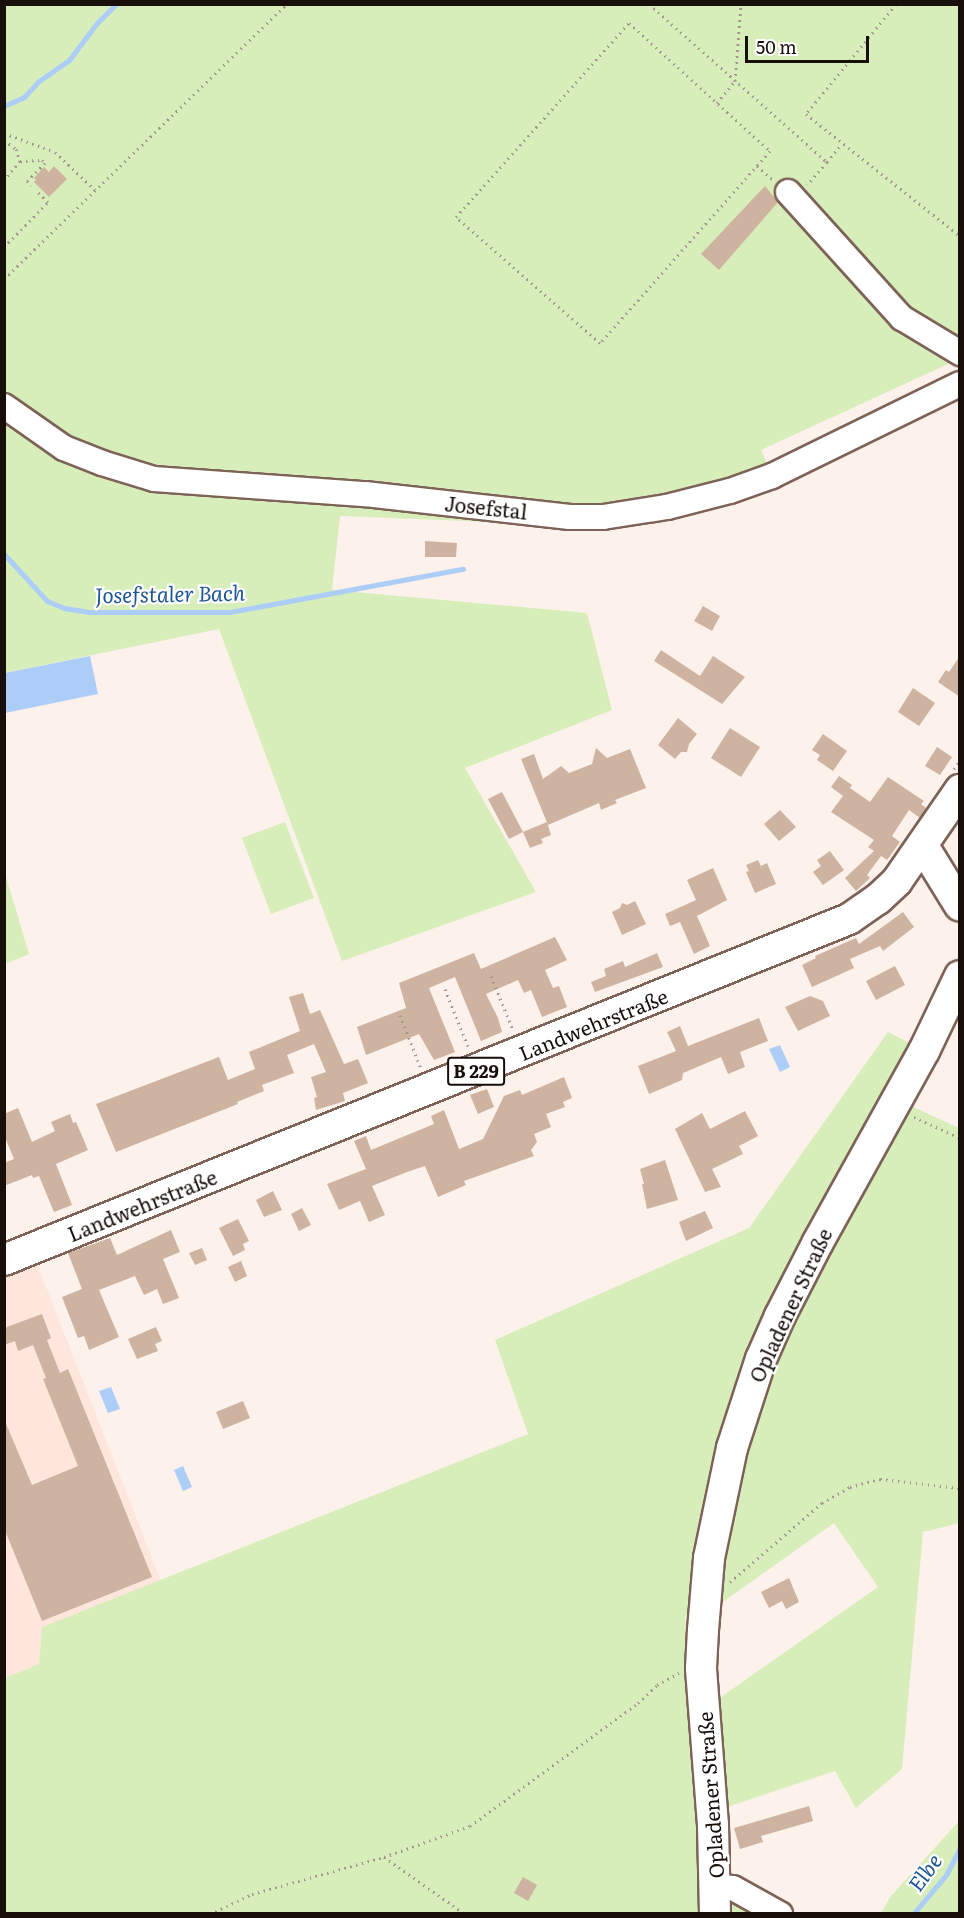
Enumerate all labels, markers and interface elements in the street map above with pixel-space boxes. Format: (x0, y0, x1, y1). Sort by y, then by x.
scale bar (748, 24, 872, 62)
text: 50 m (756, 33, 797, 60)
street label: Josefstal (444, 491, 528, 523)
water label: Josefstaler Bach (95, 579, 245, 607)
street label: Landwehrstraße (515, 983, 671, 1065)
road number: B 229 (446, 1056, 506, 1086)
street label: Landwehrstraße (64, 1164, 220, 1246)
street label: Opladener Straße (744, 1224, 836, 1386)
street label: Opladener Straße (692, 1711, 728, 1879)
water label: Elbe (902, 1848, 946, 1896)

